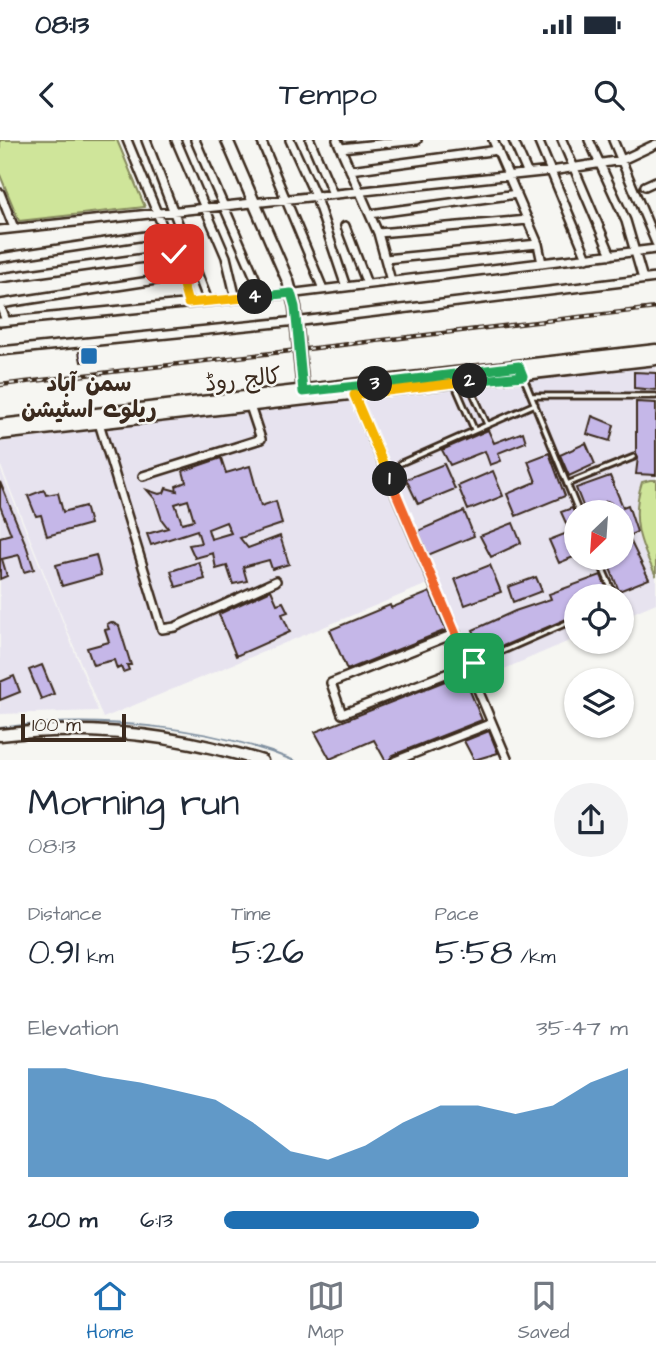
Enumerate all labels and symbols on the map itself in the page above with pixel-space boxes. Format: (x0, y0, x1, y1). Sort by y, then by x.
pin (144, 224, 204, 284)
pin: 4 (238, 280, 272, 314)
marker: سمن آباد ریلوے اسٹیشن (79, 346, 99, 366)
street label: کالج روڈ (203, 360, 283, 400)
pin: 2 (452, 364, 488, 398)
pin: 3 (358, 366, 392, 402)
place label: سمن آباد ریلوے اسٹیشن (21, 368, 157, 426)
pin: 1 (372, 462, 408, 496)
north arrow (564, 500, 634, 570)
pin (444, 633, 504, 693)
scale bar (21, 712, 126, 743)

